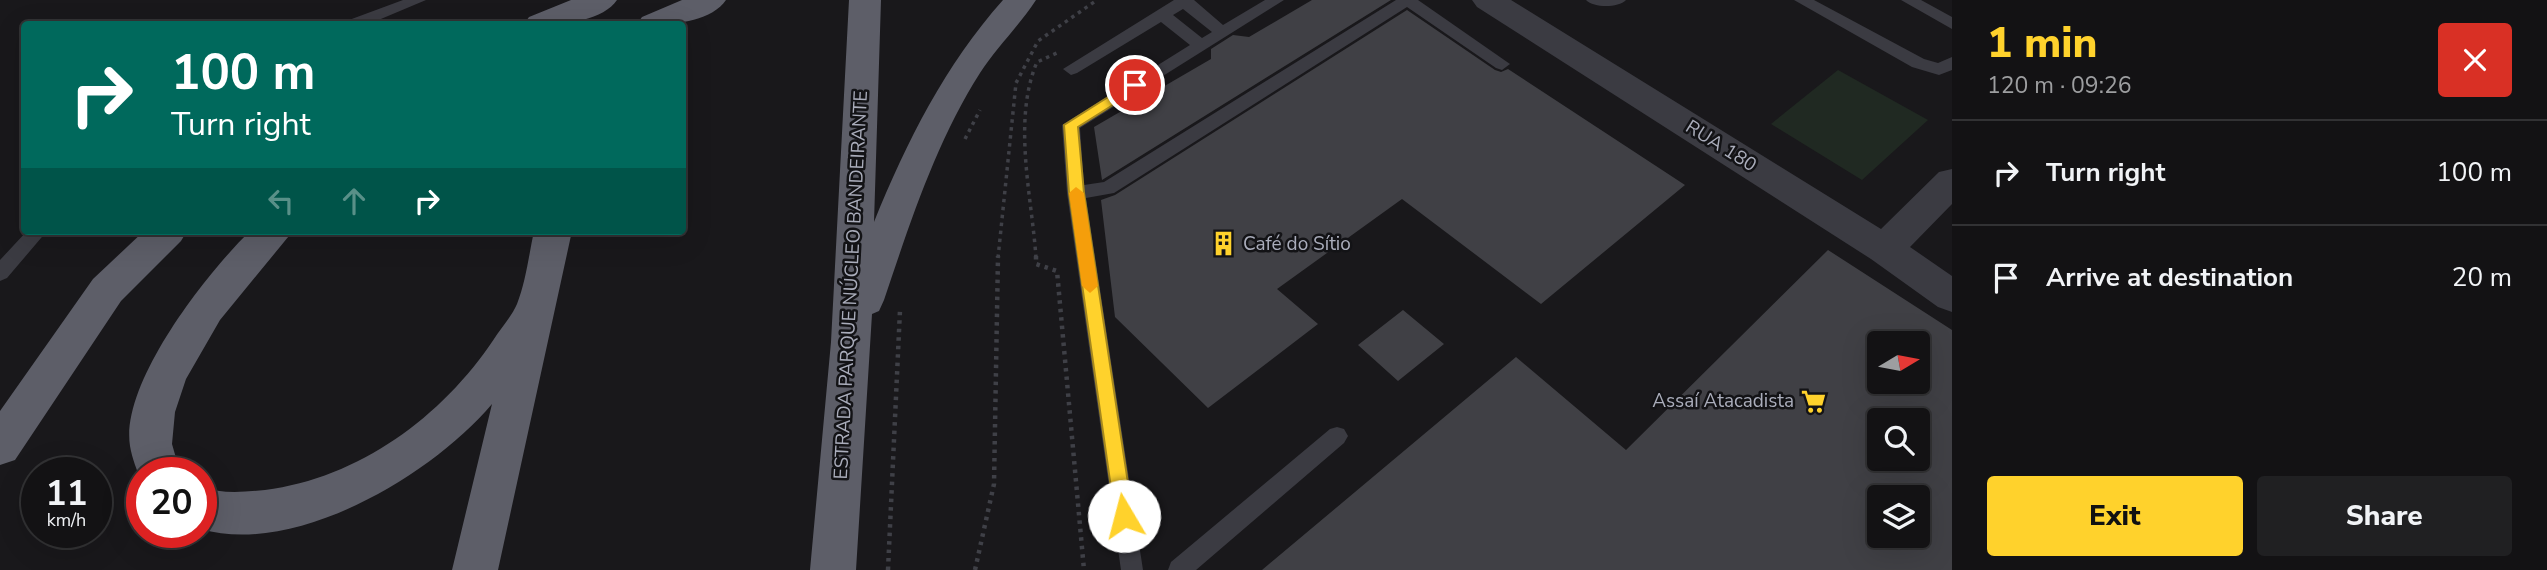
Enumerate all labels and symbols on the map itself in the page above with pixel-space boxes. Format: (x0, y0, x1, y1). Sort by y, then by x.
pin (1105, 55, 1165, 115)
street label: ESTRADA PARQUE NÚCLEO BANDEIRANTE (828, 90, 874, 480)
street label: RUA 180 (1680, 114, 1762, 178)
building icon: Café do Sítio (1209, 230, 1237, 258)
place label: Café do Sítio (1243, 231, 1351, 257)
north arrow (1867, 331, 1930, 394)
supermarket icon: Assaí Atacadista (1800, 387, 1828, 415)
place label: Assaí Atacadista (1652, 388, 1794, 414)
speed limit sign: 20 (126, 457, 217, 548)
position arrow (1087, 479, 1161, 553)

